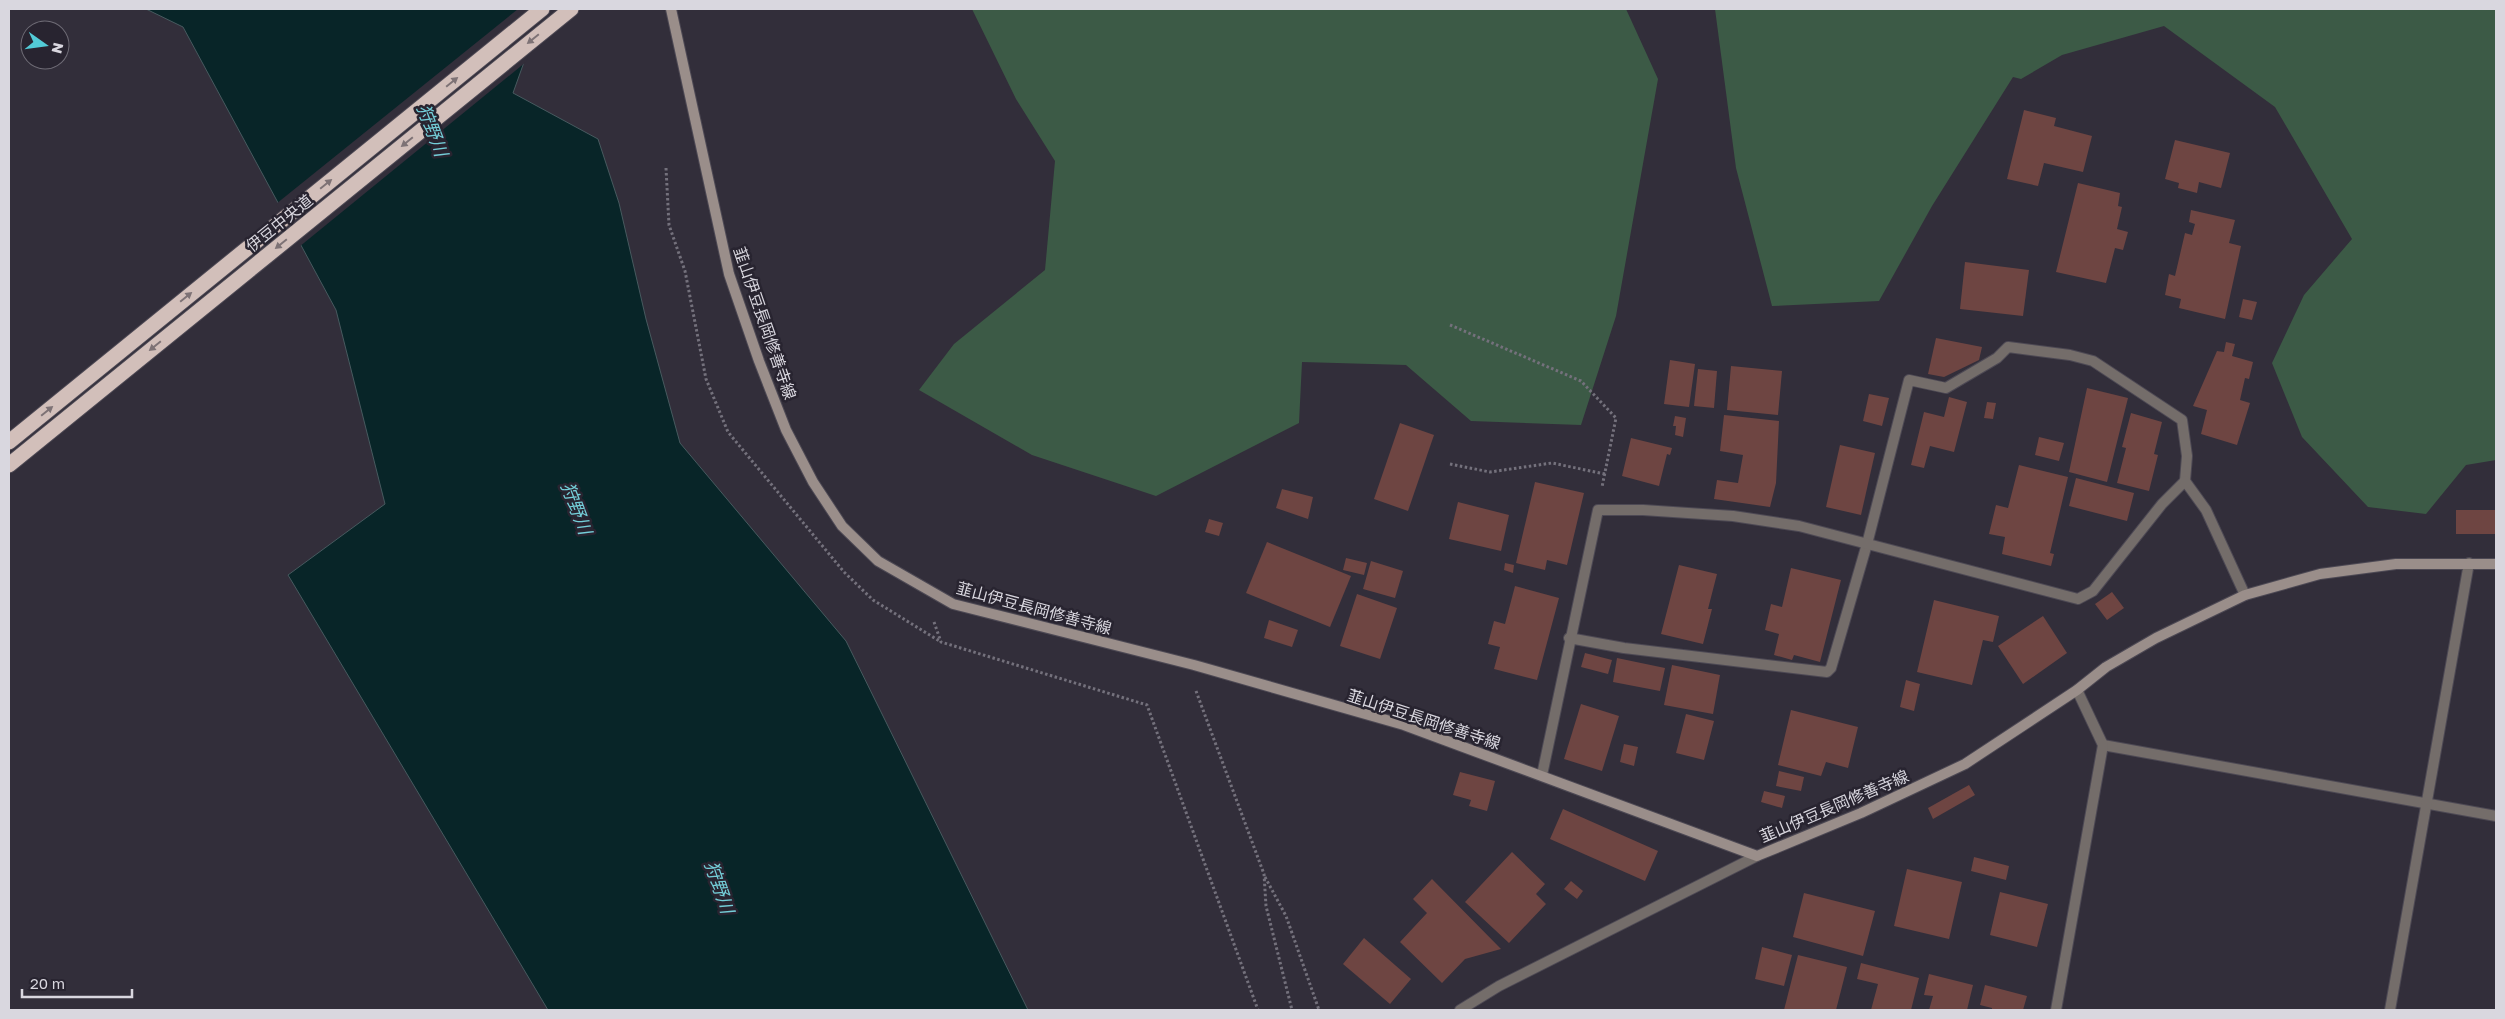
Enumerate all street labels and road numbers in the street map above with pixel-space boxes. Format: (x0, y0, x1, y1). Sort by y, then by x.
street label: 伊豆中央道 (242, 190, 316, 256)
street label: 韮山伊豆長岡修善寺線 (729, 244, 801, 402)
street label: 韮山伊豆長岡修善寺線 (954, 578, 1114, 638)
street label: 韮山伊豆長岡修善寺線 (1345, 685, 1503, 753)
street label: 韮山伊豆長岡修善寺線 (1756, 766, 1912, 846)

